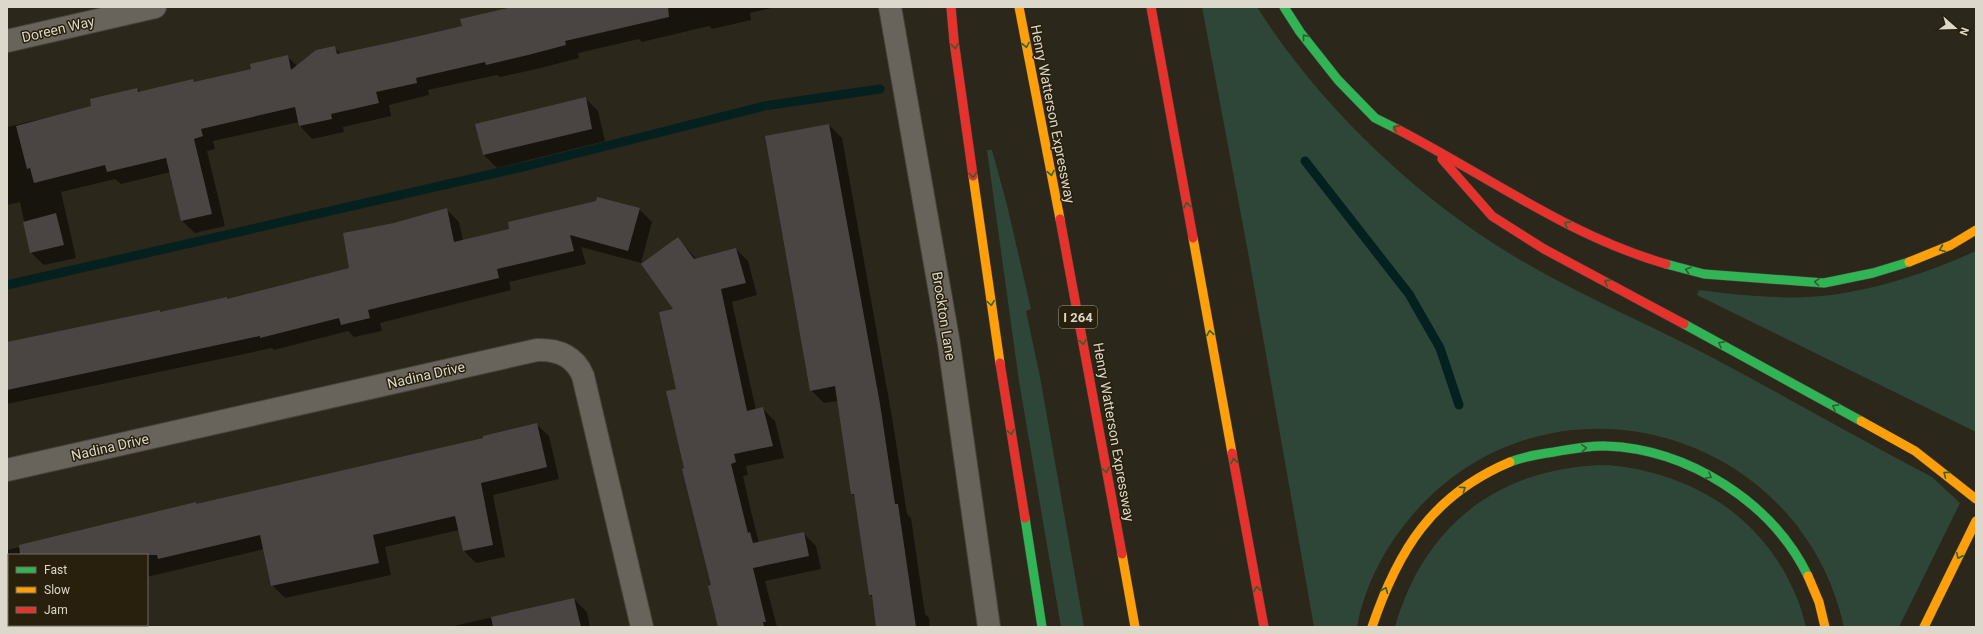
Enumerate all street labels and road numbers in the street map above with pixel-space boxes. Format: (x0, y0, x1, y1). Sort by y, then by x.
street label: Doreen Way (20, 13, 96, 45)
street label: Henry Watterson Expressway (1028, 23, 1078, 205)
street label: Brockton Lane (929, 270, 959, 362)
road number: I 264 (1059, 306, 1097, 328)
street label: Henry Watterson Expressway (1090, 341, 1138, 523)
street label: Nadina Drive (386, 358, 466, 392)
street label: Nadina Drive (70, 430, 150, 464)

